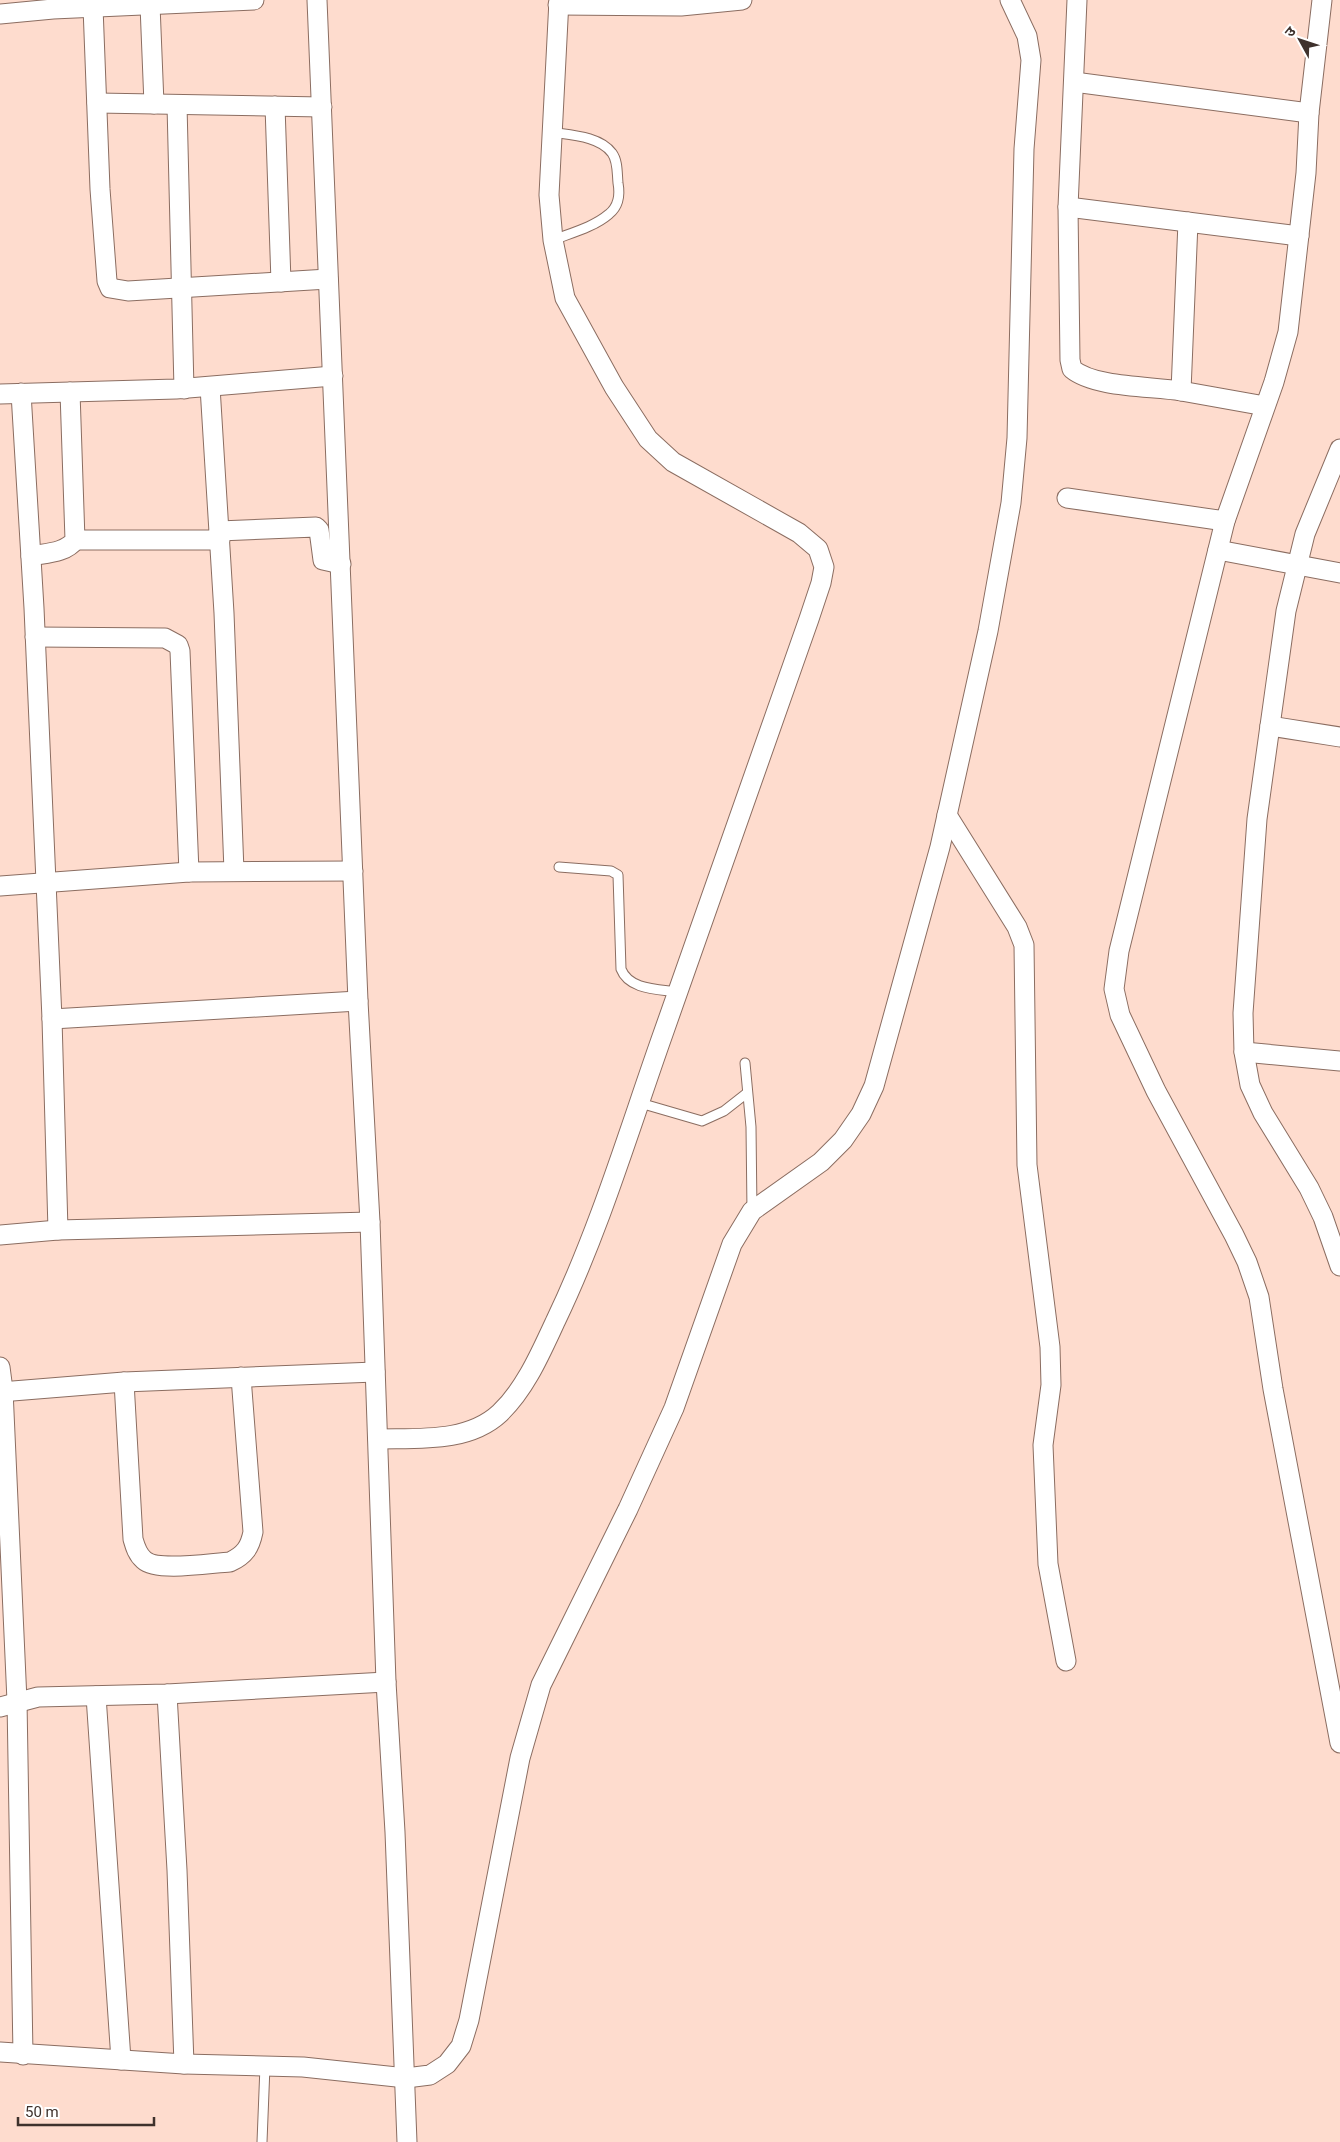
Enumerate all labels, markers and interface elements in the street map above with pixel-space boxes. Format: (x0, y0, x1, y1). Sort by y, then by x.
north arrow (1275, 15, 1325, 65)
text: उ (1281, 23, 1299, 40)
scale bar (18, 2094, 154, 2126)
text: 50 m (25, 2103, 59, 2121)

